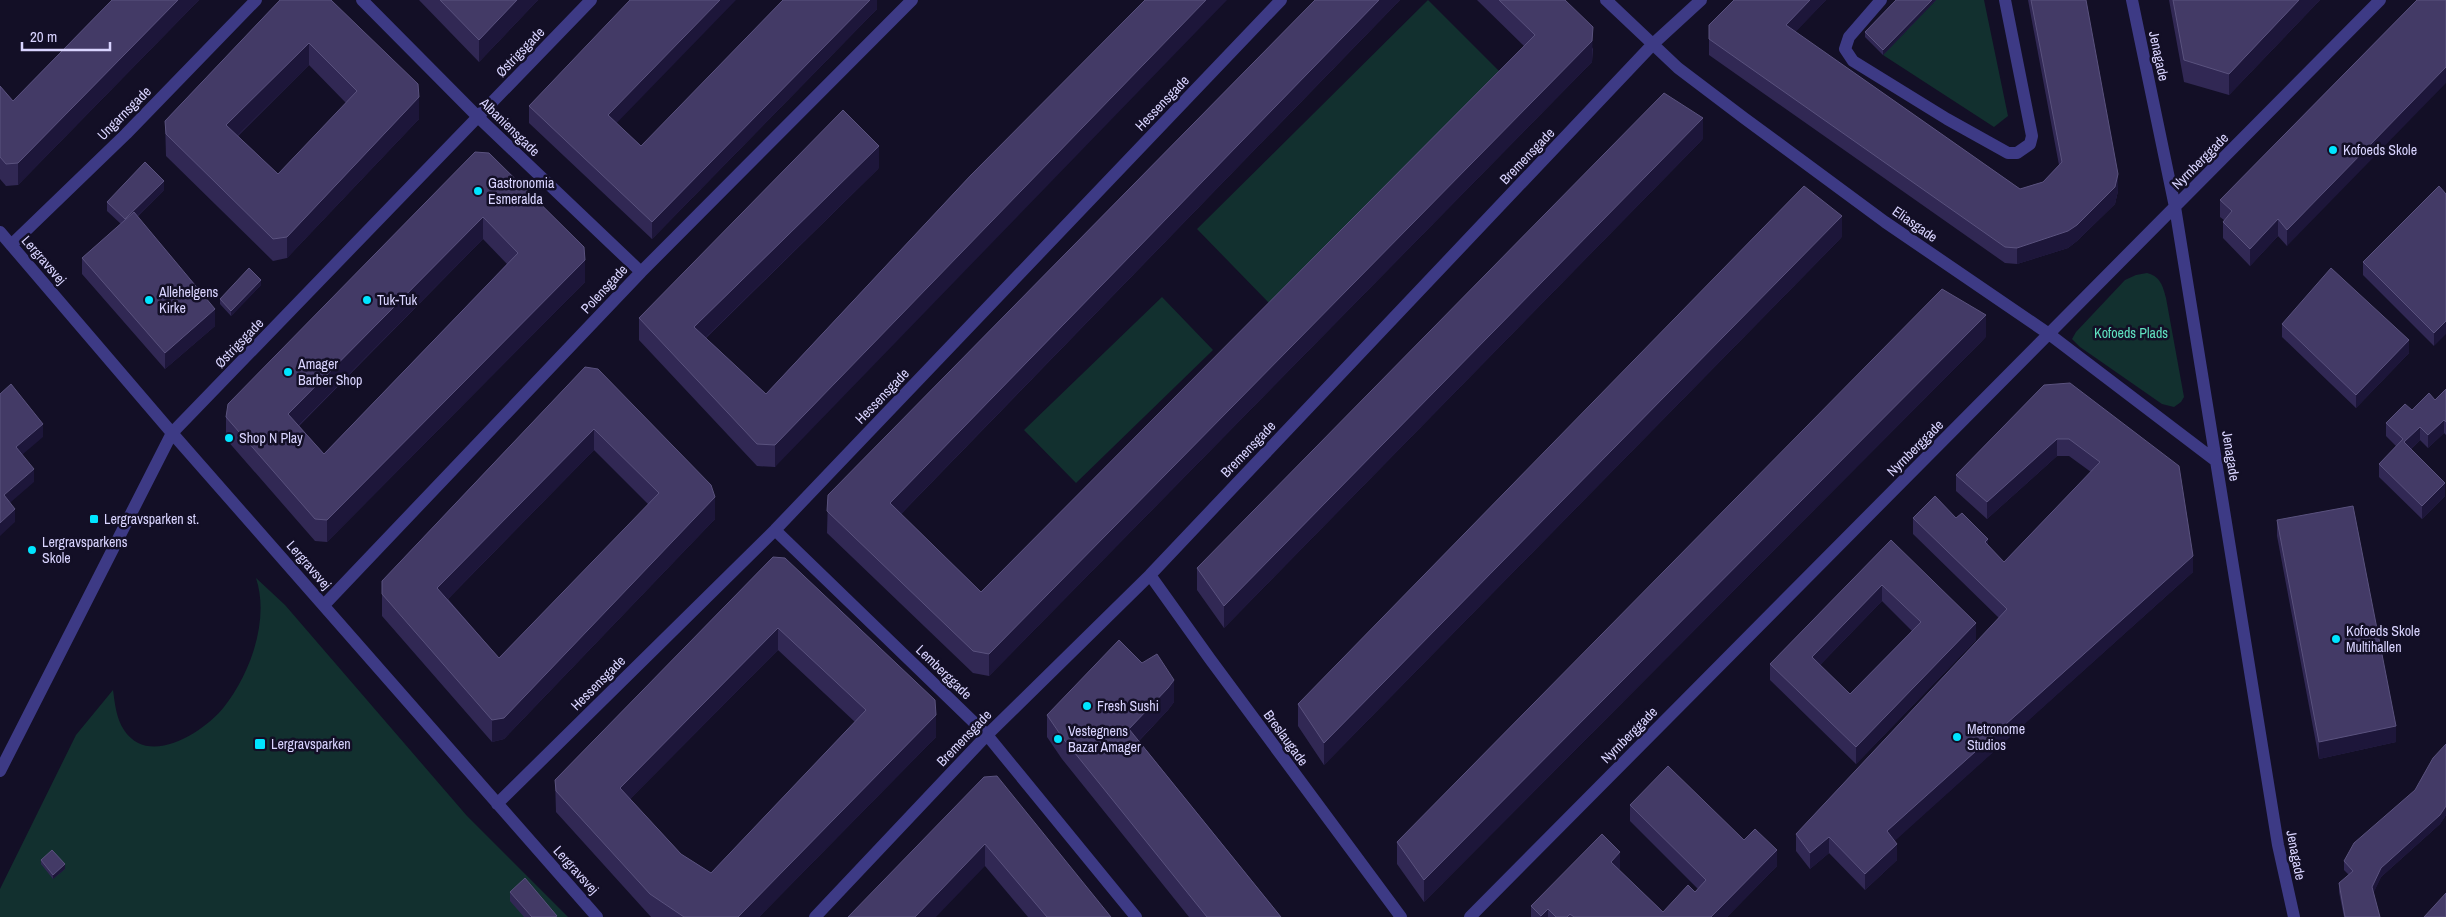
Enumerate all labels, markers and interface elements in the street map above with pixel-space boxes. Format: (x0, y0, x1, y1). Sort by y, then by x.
scale bar (22, 20, 110, 52)
street label: Østrigsgade (492, 23, 548, 81)
text: 20 m (30, 26, 57, 47)
street label: Jenagade (2145, 29, 2173, 83)
street label: Hessensgade (1131, 71, 1193, 135)
street label: Ungarnsgade (93, 82, 155, 144)
street label: Albaniensgade (475, 93, 544, 160)
street label: Bremensgade (1496, 124, 1558, 188)
street label: Nyrnberggade (2168, 129, 2232, 193)
place label: Kofoeds Skole (2343, 141, 2417, 159)
marker: Kofoeds Skole (2327, 144, 2339, 156)
place label: Gastronomia Esmeralda (488, 174, 555, 208)
marker: Gastronomia Esmeralda (472, 185, 484, 197)
street label: Eliasgade (1889, 202, 1941, 246)
street label: Lergravsvej (18, 232, 70, 288)
street label: Polensgade (577, 261, 631, 317)
place label: Allehelgens Kirke (158, 283, 219, 317)
place label: Tuk-Tuk (377, 291, 417, 309)
marker: Allehelgens Kirke (143, 294, 155, 306)
marker: Tuk-Tuk (361, 294, 373, 306)
street label: Østrigsgade (211, 314, 267, 372)
park label: Kofoeds Plads (2094, 324, 2168, 342)
place label: Amager Barber Shop (297, 355, 362, 389)
street label: Hessensgade (851, 364, 913, 428)
marker: Amager Barber Shop (282, 366, 294, 378)
street label: Nyrnberggade (1883, 416, 1947, 480)
street label: Bremensgade (1217, 417, 1279, 481)
place label: Shop N Play (239, 429, 303, 447)
street label: Jenagade (2218, 430, 2244, 482)
marker: Shop N Play (223, 432, 235, 444)
place label: Lergravsparken st. (104, 510, 199, 528)
marker: Lergravsparken st. (88, 513, 100, 525)
place label: Lergravsparkens Skole (42, 533, 128, 567)
street label: Lergravsvej (283, 537, 335, 593)
marker: Lergravsparkens Skole (26, 544, 38, 556)
place label: Kofoeds Skole Multihallen (2346, 622, 2420, 656)
marker: Kofoeds Skole Multihallen (2330, 633, 2342, 645)
street label: Lemberggade (912, 641, 976, 703)
street label: Hessensgade (567, 652, 629, 714)
place label: Fresh Sushi (1097, 697, 1159, 715)
marker: Fresh Sushi (1081, 700, 1093, 712)
street label: Nyrnberggade (1597, 703, 1661, 767)
street label: Bremensgade (933, 706, 995, 770)
street label: Breslaugade (1260, 707, 1312, 769)
place label: Metronome Studios (1967, 720, 2025, 754)
place label: Vestegnens Bazar Amager (1068, 722, 1141, 756)
marker: Metronome Studios (1951, 731, 1963, 743)
marker: Vestegnens Bazar Amager (1052, 733, 1064, 745)
place label: Lergravsparken (271, 735, 351, 753)
marker: Lergravsparken (253, 737, 267, 751)
street label: Jenagade (2282, 829, 2310, 881)
street label: Lergravsvej (549, 842, 603, 898)

